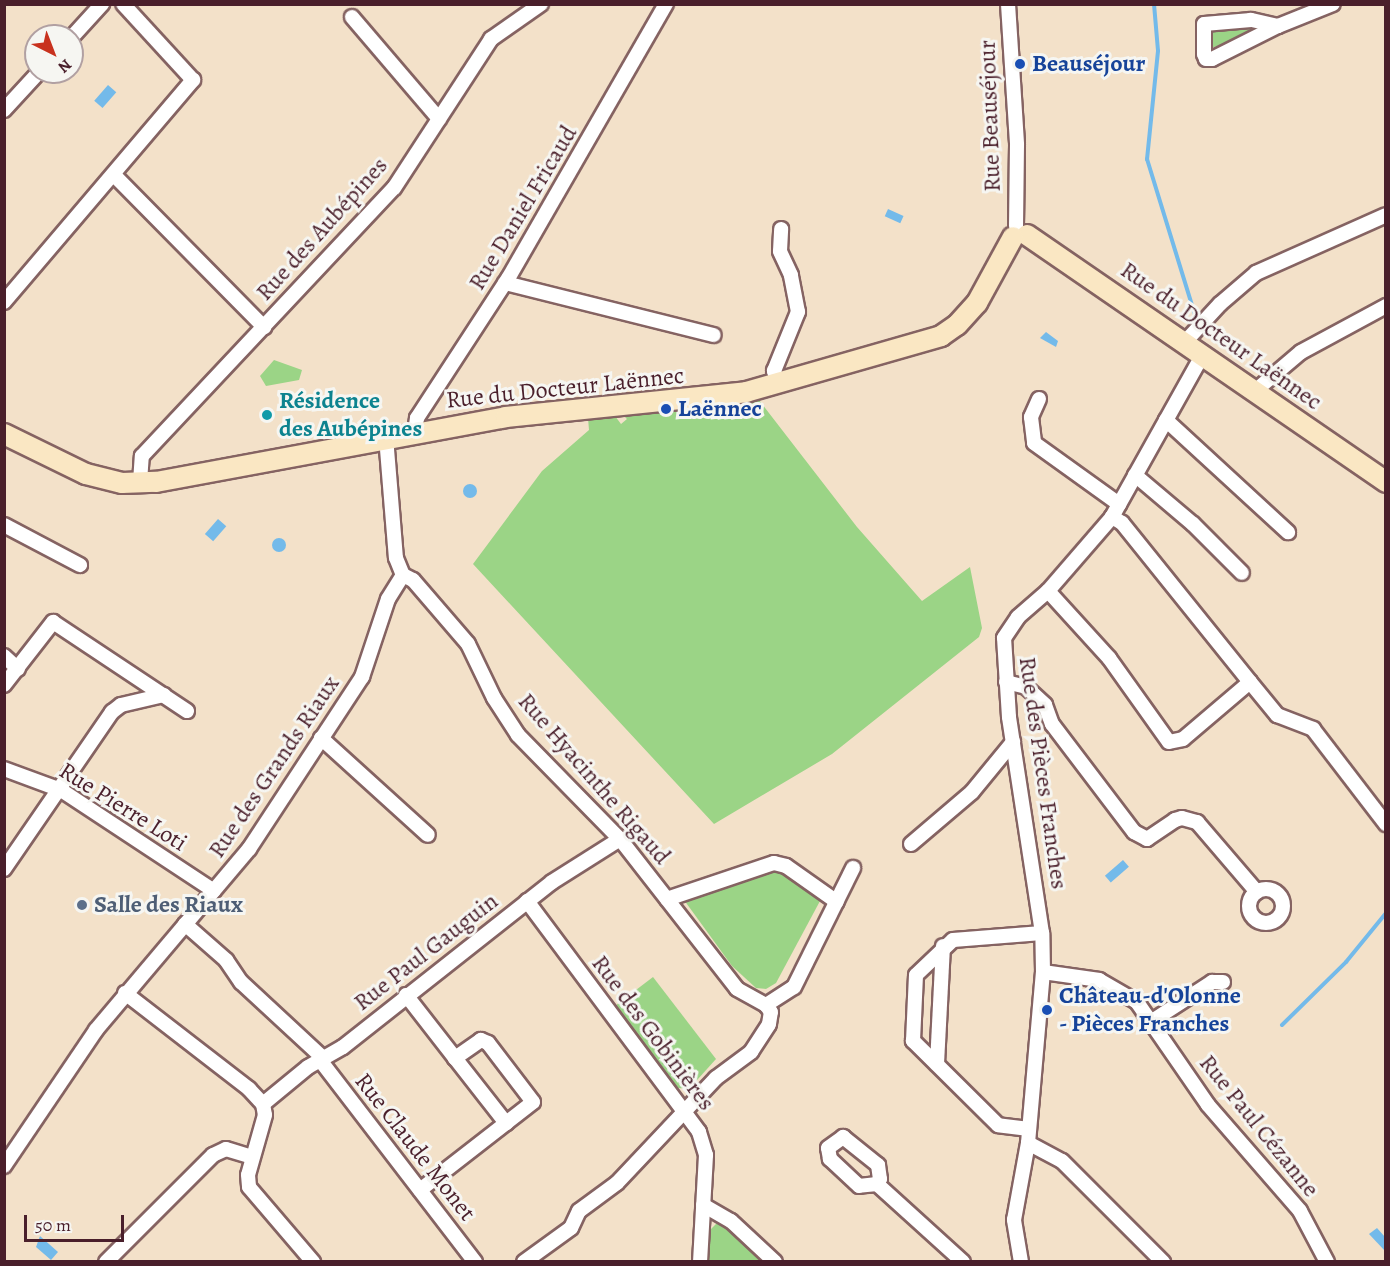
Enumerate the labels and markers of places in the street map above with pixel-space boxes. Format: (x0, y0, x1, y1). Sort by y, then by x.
place label: Beauséjour (1032, 50, 1145, 78)
marker: Beauséjour (1013, 57, 1027, 71)
place label: Résidence des Aubépines (279, 387, 422, 443)
place label: Laënnec (678, 395, 762, 423)
marker: Laënnec (659, 402, 673, 416)
marker: Résidence des Aubépines (260, 408, 274, 422)
place label: Salle des Riaux (94, 891, 243, 919)
marker: Salle des Riaux (75, 898, 89, 912)
place label: Château-d'Olonne - Pièces Franches (1059, 982, 1241, 1038)
marker: Château-d'Olonne - Pièces Franches (1040, 1003, 1054, 1017)

